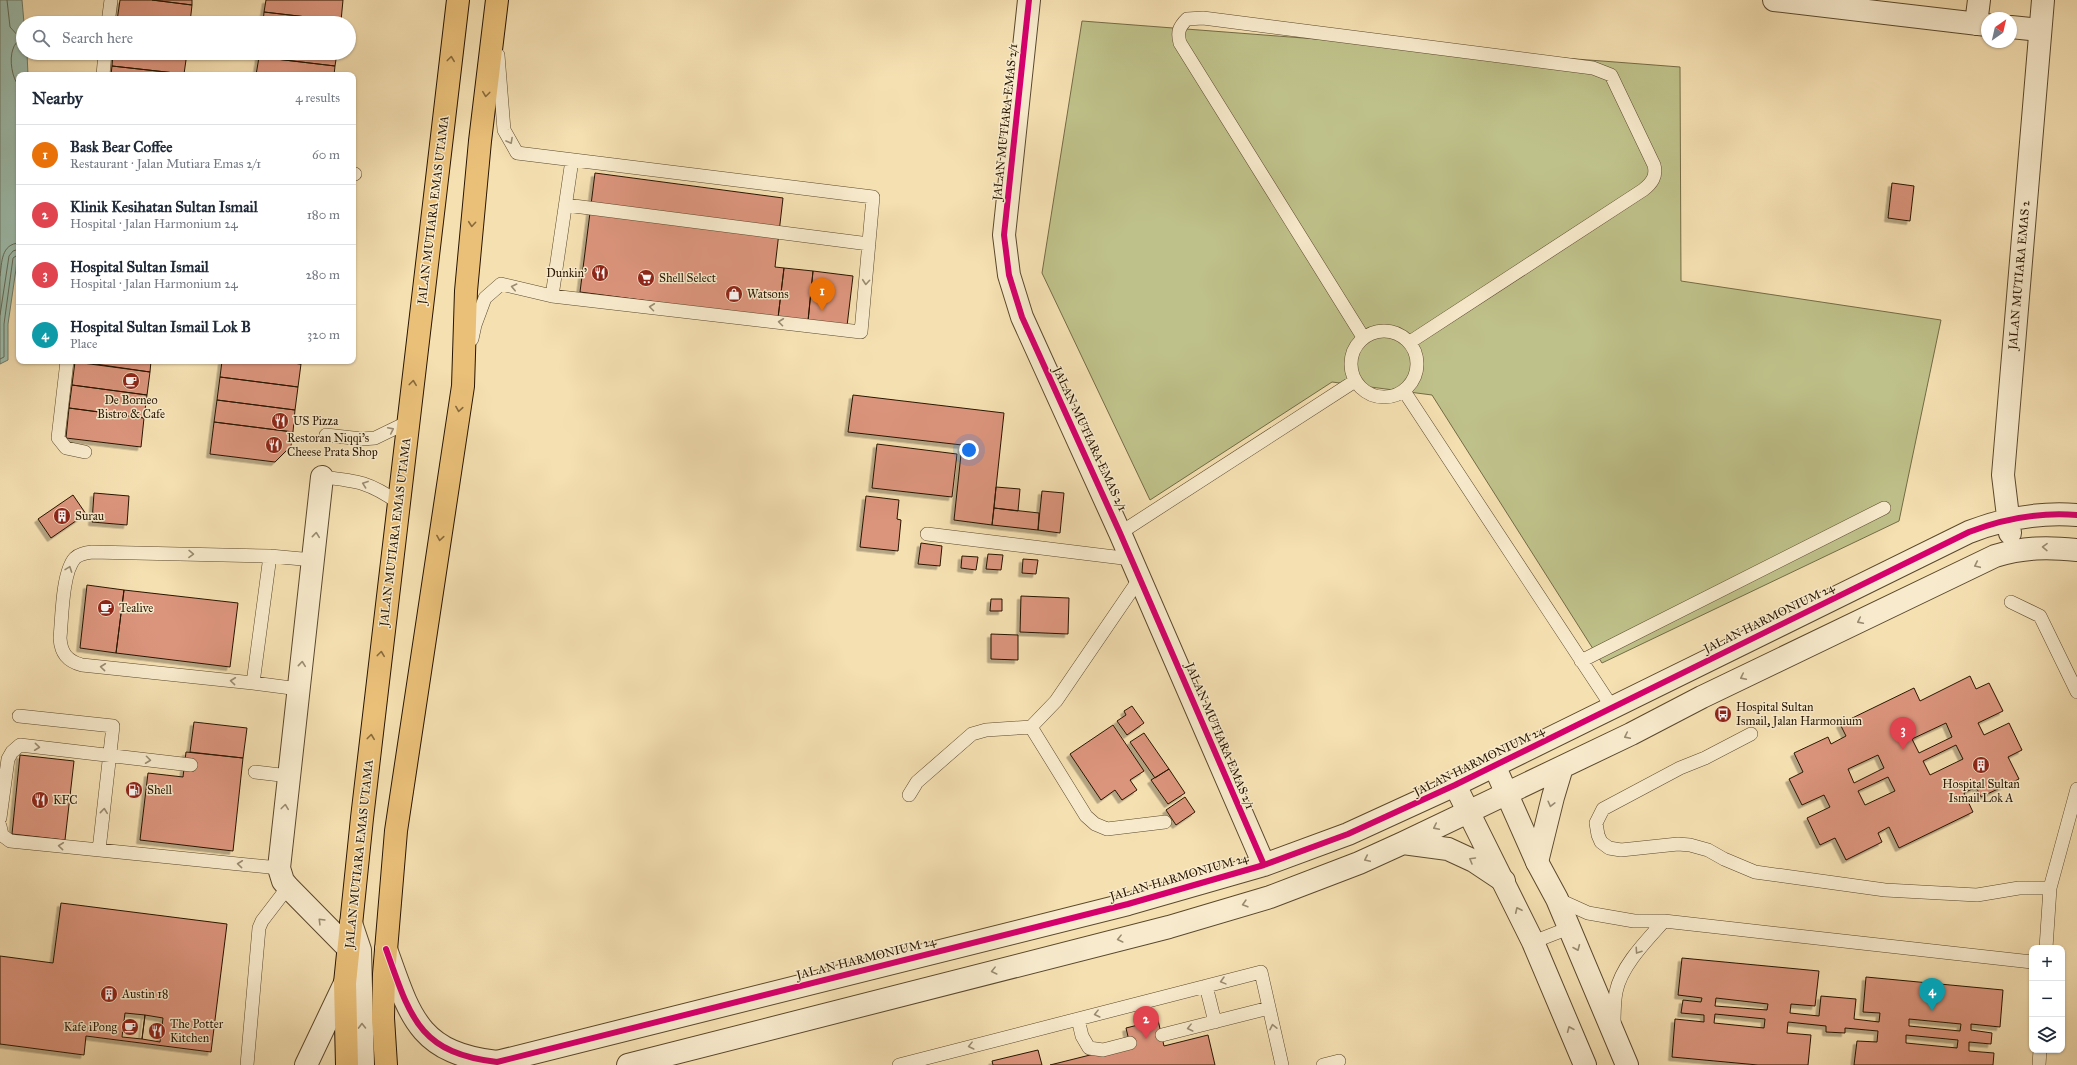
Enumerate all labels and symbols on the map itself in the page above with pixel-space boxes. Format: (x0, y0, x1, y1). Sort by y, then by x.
north arrow (1981, 12, 2017, 48)
street label: JALAN MUTIARA EMAS 2/1 (990, 43, 1021, 203)
one-way arrow (447, 56, 456, 62)
one-way arrow (481, 91, 490, 97)
street label: JALAN MUTIARA EMAS UTAMA (414, 115, 453, 307)
one-way arrow (505, 137, 513, 144)
street label: JALAN MUTIARA EMAS 2 (2005, 200, 2034, 352)
one-way arrow (468, 221, 477, 227)
restaurant icon: Dunkin' (590, 263, 610, 283)
place label: Dunkin' (546, 266, 587, 280)
supermarket icon: Shell Select (636, 268, 656, 288)
place label: Shell Select (659, 271, 717, 285)
pin: 1 (809, 278, 835, 311)
one-way arrow (861, 279, 870, 285)
one-way arrow (511, 284, 517, 292)
shop icon: Watsons (724, 284, 744, 304)
place label: Watsons (747, 287, 789, 301)
one-way arrow (649, 303, 655, 312)
one-way arrow (778, 318, 784, 327)
street label: JALAN MUTIARA EMAS 2/1 (1049, 363, 1130, 514)
cafe icon: De Borneo Bistro & Cafe (121, 371, 141, 391)
one-way arrow (408, 380, 417, 386)
place label: De Borneo Bistro & Cafe (97, 393, 165, 421)
one-way arrow (455, 406, 464, 412)
restaurant icon: US Pizza (270, 411, 290, 431)
place label: US Pizza (293, 414, 339, 428)
one-way arrow (387, 427, 394, 435)
place label: Restoran Niqqi's Cheese Prata Shop (287, 431, 378, 459)
restaurant icon: Restoran Niqqi's Cheese Prata Shop (264, 435, 284, 455)
street label: JALAN MUTIARA EMAS UTAMA (376, 437, 415, 629)
your location (959, 440, 979, 460)
one-way arrow (362, 480, 369, 488)
building icon: Surau (52, 506, 72, 526)
place label: Surau (75, 509, 105, 523)
one-way arrow (311, 532, 320, 538)
one-way arrow (436, 534, 445, 541)
one-way arrow (2042, 543, 2048, 551)
one-way arrow (188, 550, 194, 558)
one-way arrow (1974, 560, 1981, 568)
one-way arrow (65, 565, 73, 572)
street label: JALAN HARMONIUM 24 (1700, 580, 1837, 657)
cafe icon: Tealive (96, 598, 116, 618)
place label: Tealive (119, 601, 153, 615)
one-way arrow (1857, 616, 1864, 624)
one-way arrow (376, 651, 385, 657)
street label: JALAN MUTIARA EMAS 2/1 (1181, 659, 1257, 812)
one-way arrow (297, 661, 306, 667)
one-way arrow (100, 663, 106, 672)
one-way arrow (1739, 672, 1747, 680)
one-way arrow (230, 676, 236, 685)
place label: Hospital Sultan Ismail, Jalan Harmonium (1736, 700, 1862, 729)
bus stop icon: Hospital Sultan Ismail, Jalan Harmonium (1713, 704, 1733, 724)
pin: 3 (1890, 717, 1916, 750)
street label: JALAN HARMONIUM 24 (1410, 723, 1547, 800)
one-way arrow (1623, 731, 1631, 739)
one-way arrow (366, 734, 375, 740)
one-way arrow (34, 742, 40, 751)
one-way arrow (145, 755, 151, 764)
building icon: Hospital Sultan Ismail Lok A (1971, 755, 1991, 775)
street label: JALAN MUTIARA EMAS UTAMA (342, 759, 377, 951)
place label: Hospital Sultan Ismail Lok A (1942, 777, 2020, 805)
fuel station icon: Shell (124, 780, 144, 800)
place label: Shell (147, 783, 173, 797)
restaurant icon: KFC (30, 790, 50, 810)
place label: KFC (53, 793, 78, 807)
one-way arrow (1547, 801, 1555, 807)
one-way arrow (280, 804, 289, 810)
one-way arrow (99, 808, 108, 814)
one-way arrow (1432, 822, 1440, 830)
one-way arrow (58, 842, 64, 851)
street label: JALAN HARMONIUM 24 (1106, 850, 1250, 905)
one-way arrow (1364, 854, 1372, 862)
one-way arrow (1469, 857, 1476, 864)
one-way arrow (237, 860, 243, 869)
one-way arrow (1242, 899, 1249, 908)
one-way arrow (1515, 907, 1523, 914)
one-way arrow (318, 918, 326, 926)
street label: JALAN HARMONIUM 24 (793, 934, 938, 984)
one-way arrow (1117, 934, 1124, 943)
one-way arrow (1573, 944, 1581, 951)
one-way arrow (1636, 946, 1643, 953)
one-way arrow (991, 967, 997, 975)
one-way arrow (1220, 977, 1227, 985)
pin: 4 (1919, 978, 1945, 1011)
building icon: Austin 18 (99, 984, 119, 1004)
place label: Austin 18 (121, 987, 168, 1001)
pin: 2 (1133, 1006, 1159, 1039)
one-way arrow (1094, 1009, 1101, 1017)
cafe icon: Kafe iPong (120, 1017, 140, 1037)
place label: The Potter Kitchen (170, 1017, 224, 1045)
place label: Kafe iPong (64, 1020, 117, 1035)
restaurant icon: The Potter Kitchen (147, 1021, 167, 1041)
one-way arrow (358, 1023, 366, 1029)
one-way arrow (1187, 1023, 1194, 1031)
one-way arrow (1270, 1024, 1278, 1030)
one-way arrow (1567, 1026, 1575, 1034)
one-way arrow (968, 1041, 975, 1050)

